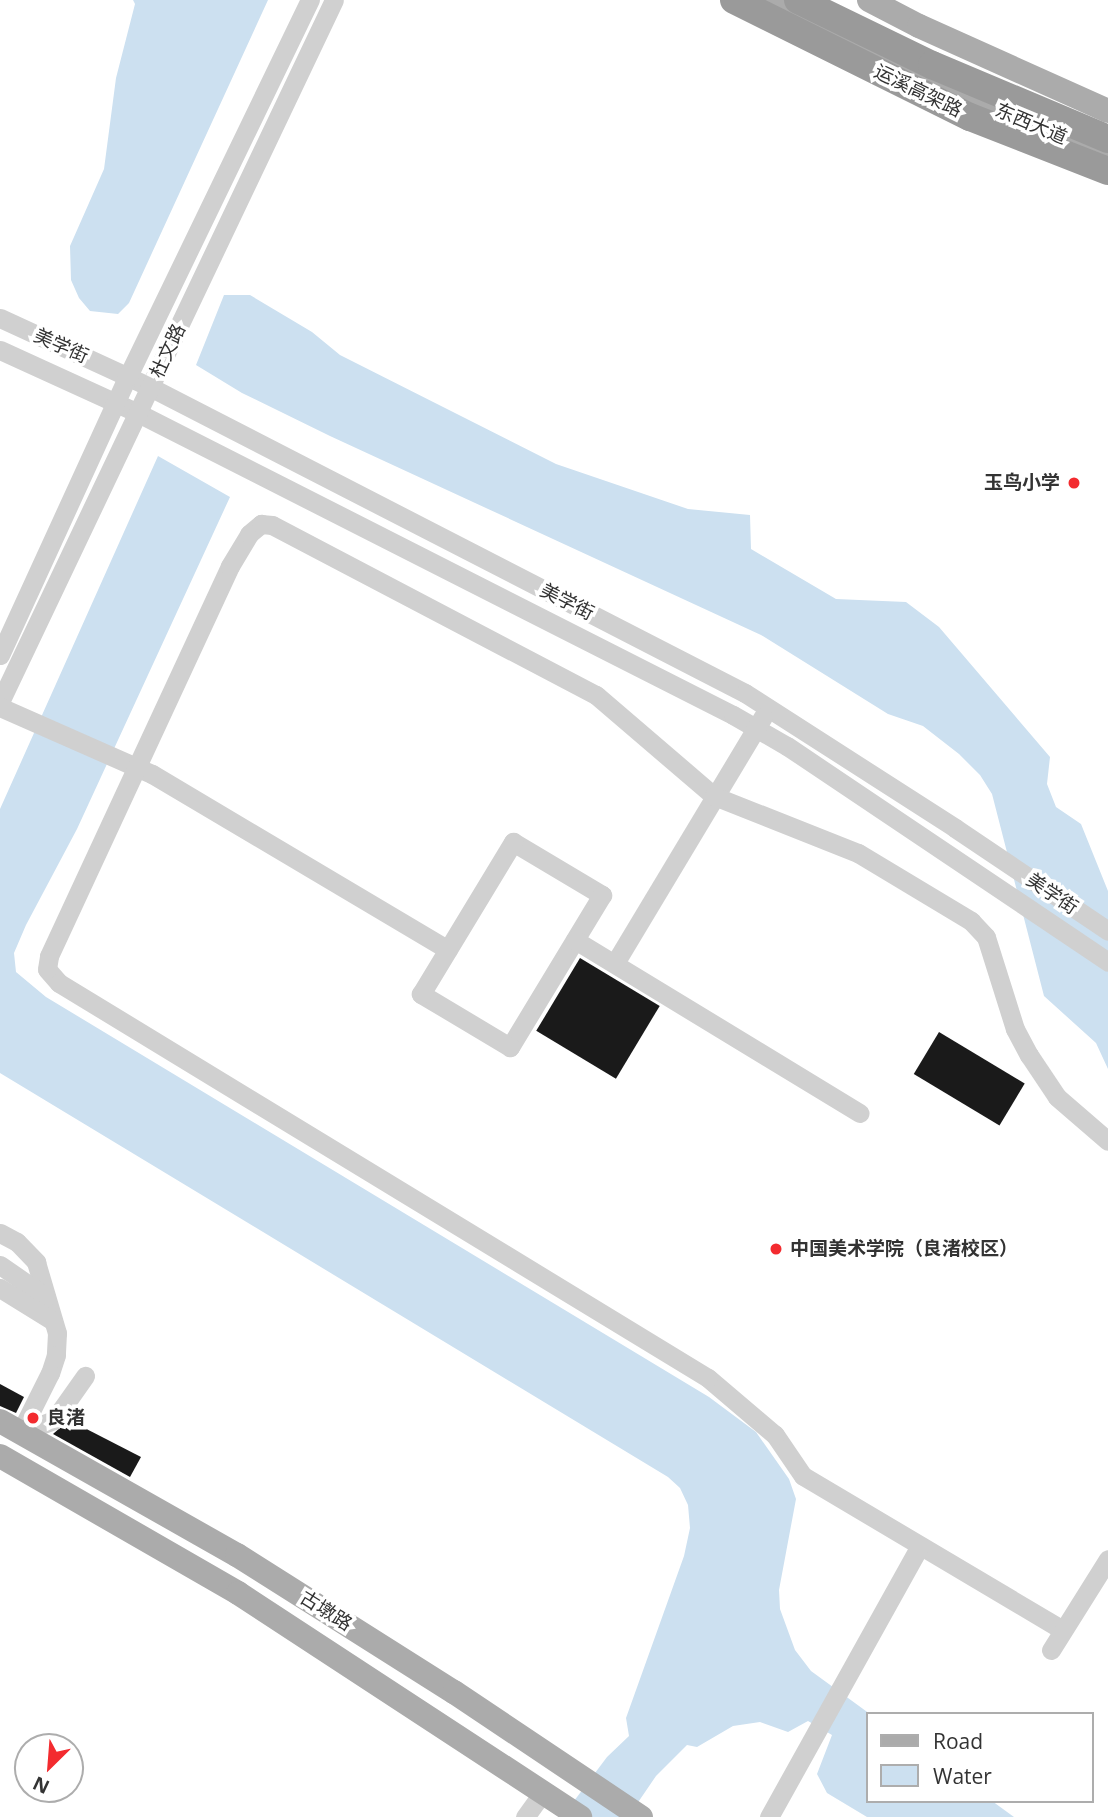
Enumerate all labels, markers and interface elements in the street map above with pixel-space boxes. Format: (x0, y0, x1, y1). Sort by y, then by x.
street label: 运溪高架路 (870, 60, 966, 122)
street label: 东西大道 (992, 99, 1070, 149)
street label: 杜文路 (146, 320, 190, 382)
street label: 美学街 (30, 324, 92, 368)
place label: 玉鸟小学 (984, 472, 1060, 494)
marker: 玉鸟小学 (1066, 475, 1082, 491)
street label: 美学街 (536, 579, 598, 625)
street label: 美学街 (1022, 869, 1082, 919)
place label: 中国美术学院（良渚校区） (790, 1238, 1018, 1260)
marker: 中国美术学院（良渚校区） (768, 1241, 784, 1257)
place label: 良渚 (47, 1407, 85, 1429)
marker: 良渚 (25, 1410, 41, 1426)
street label: 古墩路 (296, 1586, 356, 1636)
legend (866, 1712, 1094, 1803)
text: Road (933, 1727, 983, 1755)
north arrow (14, 1733, 84, 1803)
text: Water (933, 1762, 992, 1790)
text: N (28, 1770, 53, 1800)

